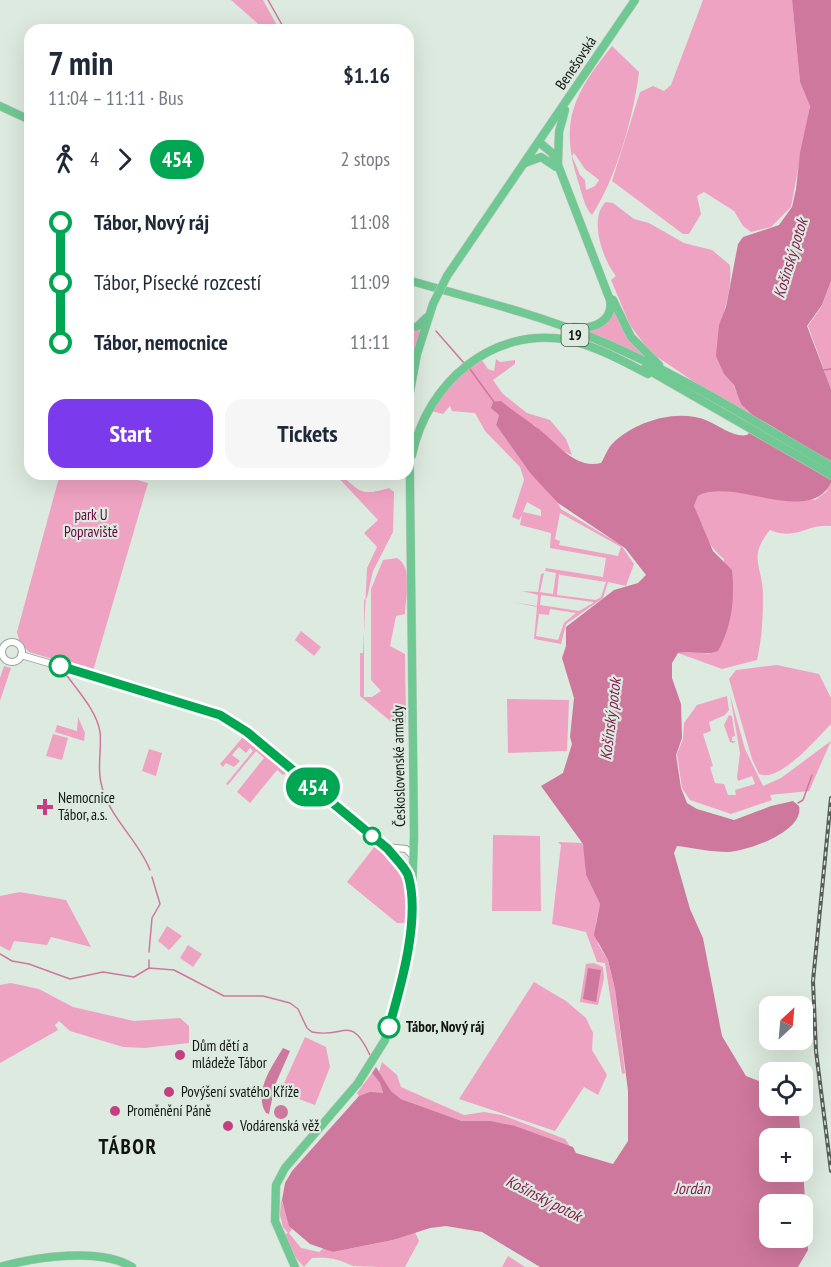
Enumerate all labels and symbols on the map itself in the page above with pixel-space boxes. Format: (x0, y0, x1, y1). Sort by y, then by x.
street label: Benešovská (551, 32, 600, 93)
water label: Košínský potok (768, 214, 812, 300)
road number: 19 (562, 324, 588, 346)
park label: park U Popraviště (64, 505, 118, 541)
unlabelled marker (49, 655, 71, 677)
water label: Košínský potok (595, 675, 625, 761)
street label: Československé armády (388, 705, 409, 827)
line badge: 454 (278, 768, 348, 806)
place label: Nemocnice Tábor, a.s. (58, 788, 115, 824)
marker: Nemocnice Tábor, a.s. (36, 798, 54, 816)
unlabelled marker (363, 827, 381, 845)
north arrow (759, 996, 813, 1050)
marker: Tábor, Nový ráj (378, 1016, 400, 1038)
place label: Tábor, Nový ráj (406, 1017, 485, 1036)
place label: Dům dětí a mládeže Tábor (192, 1036, 268, 1072)
marker: Dům dětí a mládeže Tábor (173, 1048, 187, 1062)
place label: Povýšení svatého Kříže (181, 1082, 299, 1101)
marker: Povýšení svatého Kříže (162, 1085, 176, 1099)
place label: Proměnění Páně (127, 1101, 211, 1120)
marker: Proměnění Páně (108, 1104, 122, 1118)
place label: Vodárenská věž (239, 1116, 319, 1135)
marker: Vodárenská věž (221, 1119, 235, 1133)
district label: TÁBOR (98, 1133, 158, 1160)
water label: Košínský potok (503, 1170, 587, 1226)
water label: Jordán (673, 1178, 711, 1198)

